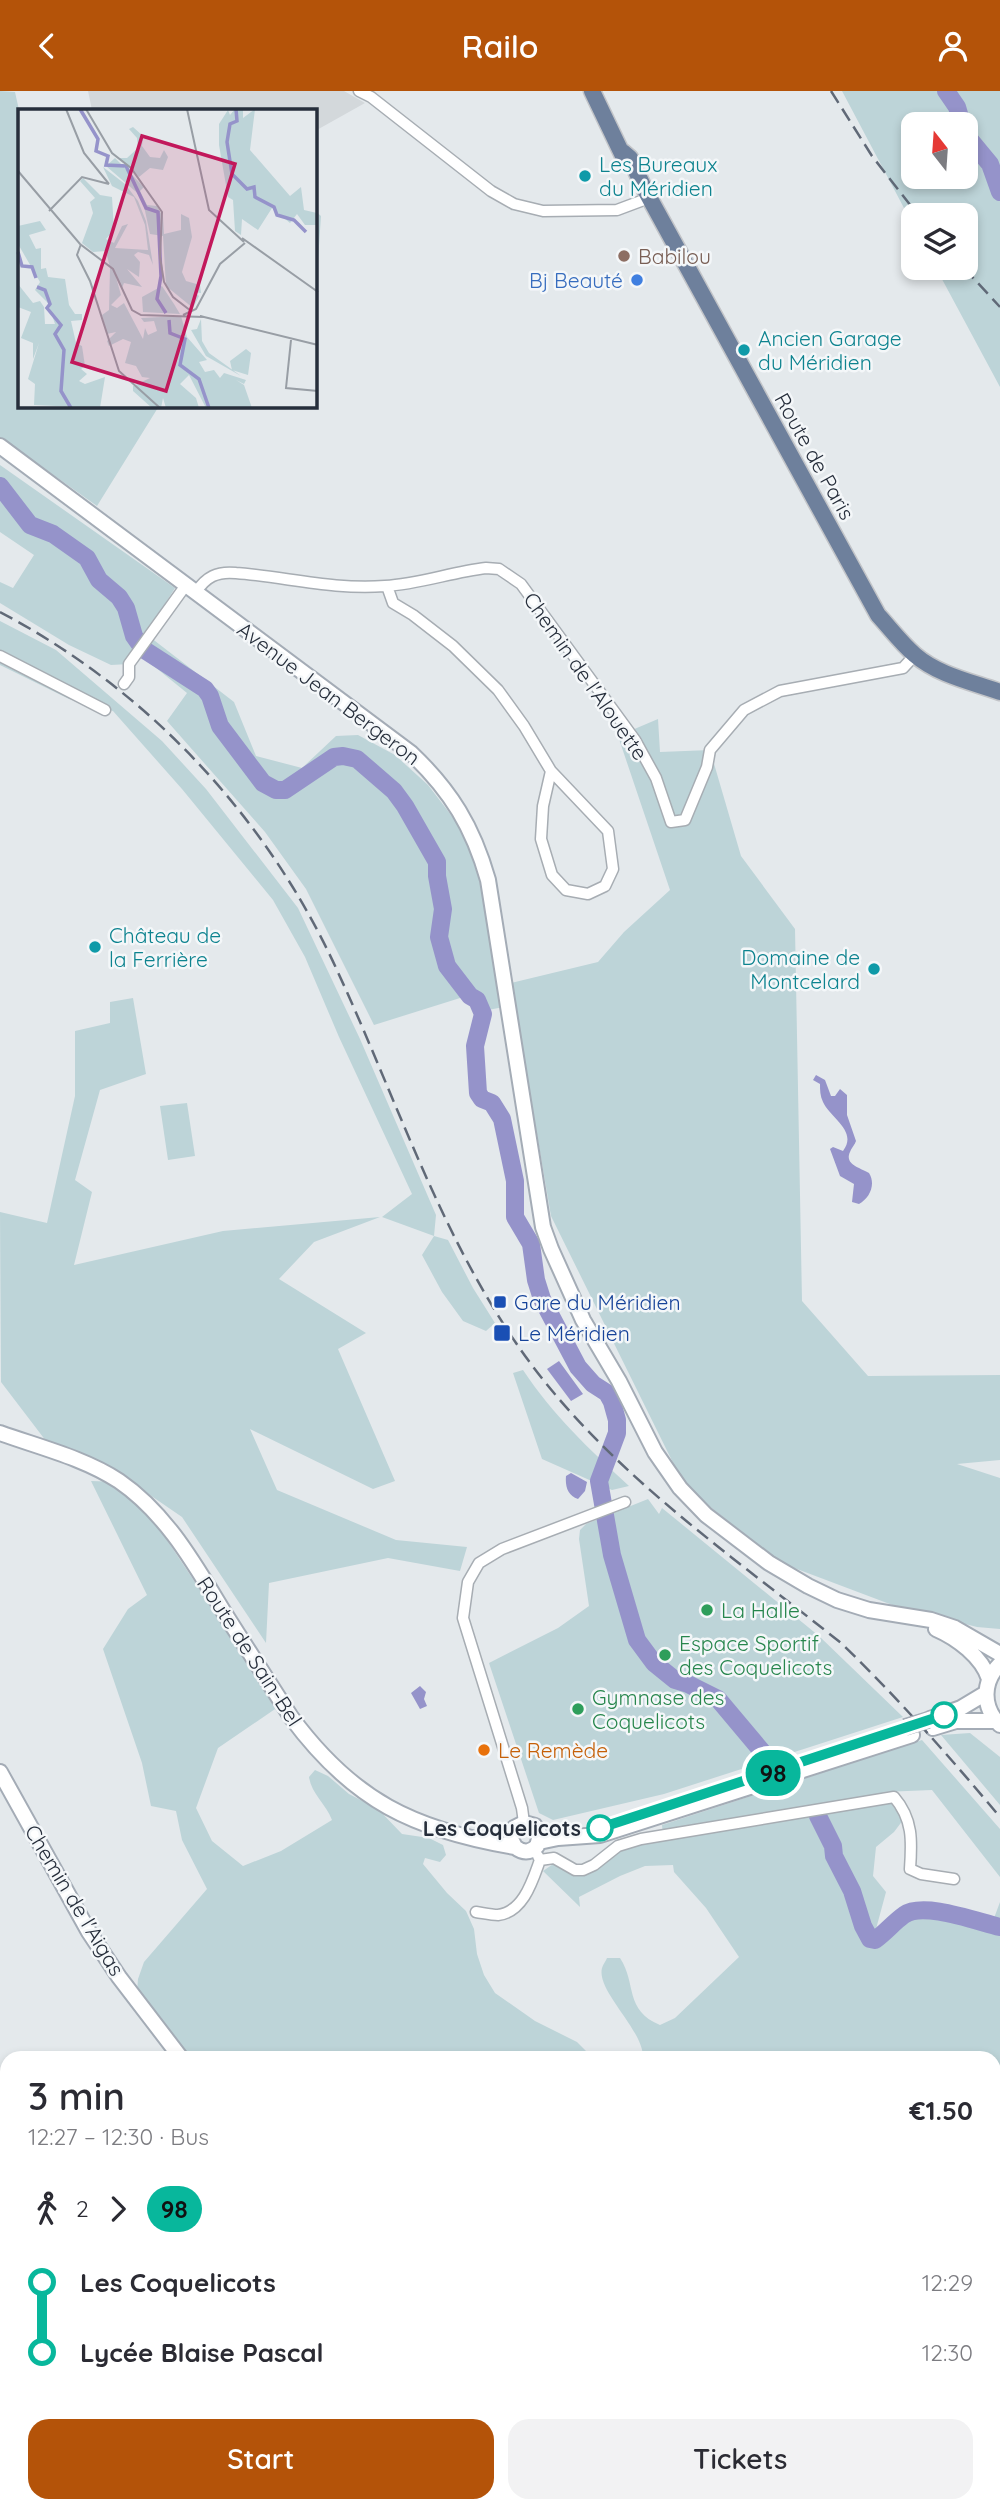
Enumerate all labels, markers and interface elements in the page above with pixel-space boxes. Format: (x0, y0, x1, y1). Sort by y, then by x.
text: Railo (462, 26, 538, 66)
icon: back (28, 27, 66, 65)
icon: person (934, 27, 972, 65)
inset map (18, 109, 317, 408)
north arrow (901, 112, 978, 189)
map controls (901, 112, 978, 280)
place label: Les Bureaux du Méridien (599, 151, 717, 201)
marker: Les Bureaux du Méridien (577, 168, 593, 184)
button: layers (901, 203, 978, 280)
place label: Babilou (638, 243, 711, 269)
marker: Babilou (616, 248, 632, 264)
place label: Bj Beauté (529, 267, 623, 293)
marker: Bj Beauté (629, 272, 645, 288)
place label: Ancien Garage du Méridien (758, 325, 902, 375)
marker: Ancien Garage du Méridien (736, 342, 752, 358)
street label: Route de Paris (769, 388, 861, 524)
street label: Chemin de l'Alouette (518, 587, 654, 765)
street label: Avenue Jean Bergeron (232, 616, 426, 770)
place label: Château de la Ferrière (109, 922, 221, 972)
marker: Château de la Ferrière (87, 939, 103, 955)
place label: Domaine de Montcelard (741, 944, 860, 994)
marker: Domaine de Montcelard (866, 961, 882, 977)
place label: Gare du Méridien (514, 1289, 681, 1315)
marker: Gare du Méridien (492, 1294, 508, 1310)
place label: Le Méridien (518, 1320, 630, 1346)
marker: Le Méridien (492, 1323, 512, 1343)
street label: Route de Sain-Bel (192, 1571, 308, 1731)
place label: La Halle (721, 1597, 800, 1623)
marker: La Halle (699, 1602, 715, 1618)
place label: Espace Sportif des Coquelicots (679, 1630, 832, 1680)
marker: Espace Sportif des Coquelicots (657, 1647, 673, 1663)
place label: Gymnase des Coquelicots (592, 1684, 724, 1734)
marker: Gymnase des Coquelicots (570, 1701, 586, 1717)
unlabelled marker (931, 1702, 957, 1728)
place label: Le Remède (498, 1737, 608, 1763)
marker: Le Remède (476, 1742, 492, 1758)
line badge: 98 (742, 1750, 804, 1796)
text: 98 (760, 1758, 786, 1788)
place label: Les Coquelicots (423, 1815, 581, 1841)
marker: Les Coquelicots (587, 1815, 613, 1841)
street label: Chemin de l'Aigas (20, 1820, 130, 1980)
text: 3 min (28, 2072, 125, 2120)
text: €1.50 (909, 2094, 973, 2127)
text: 12:27 – 12:30 · Bus (28, 2122, 209, 2151)
icon: walk (28, 2190, 66, 2228)
icon: forward (99, 2190, 137, 2228)
text: 2 (76, 2194, 89, 2223)
text: 98 (161, 2194, 188, 2224)
text: Les Coquelicots (80, 2266, 276, 2299)
text: 12:29 (922, 2268, 973, 2297)
text: Lycée Blaise Pascal (80, 2336, 324, 2369)
text: 12:30 (922, 2338, 973, 2367)
button: Start (28, 2419, 494, 2499)
button: Tickets (508, 2419, 973, 2499)

